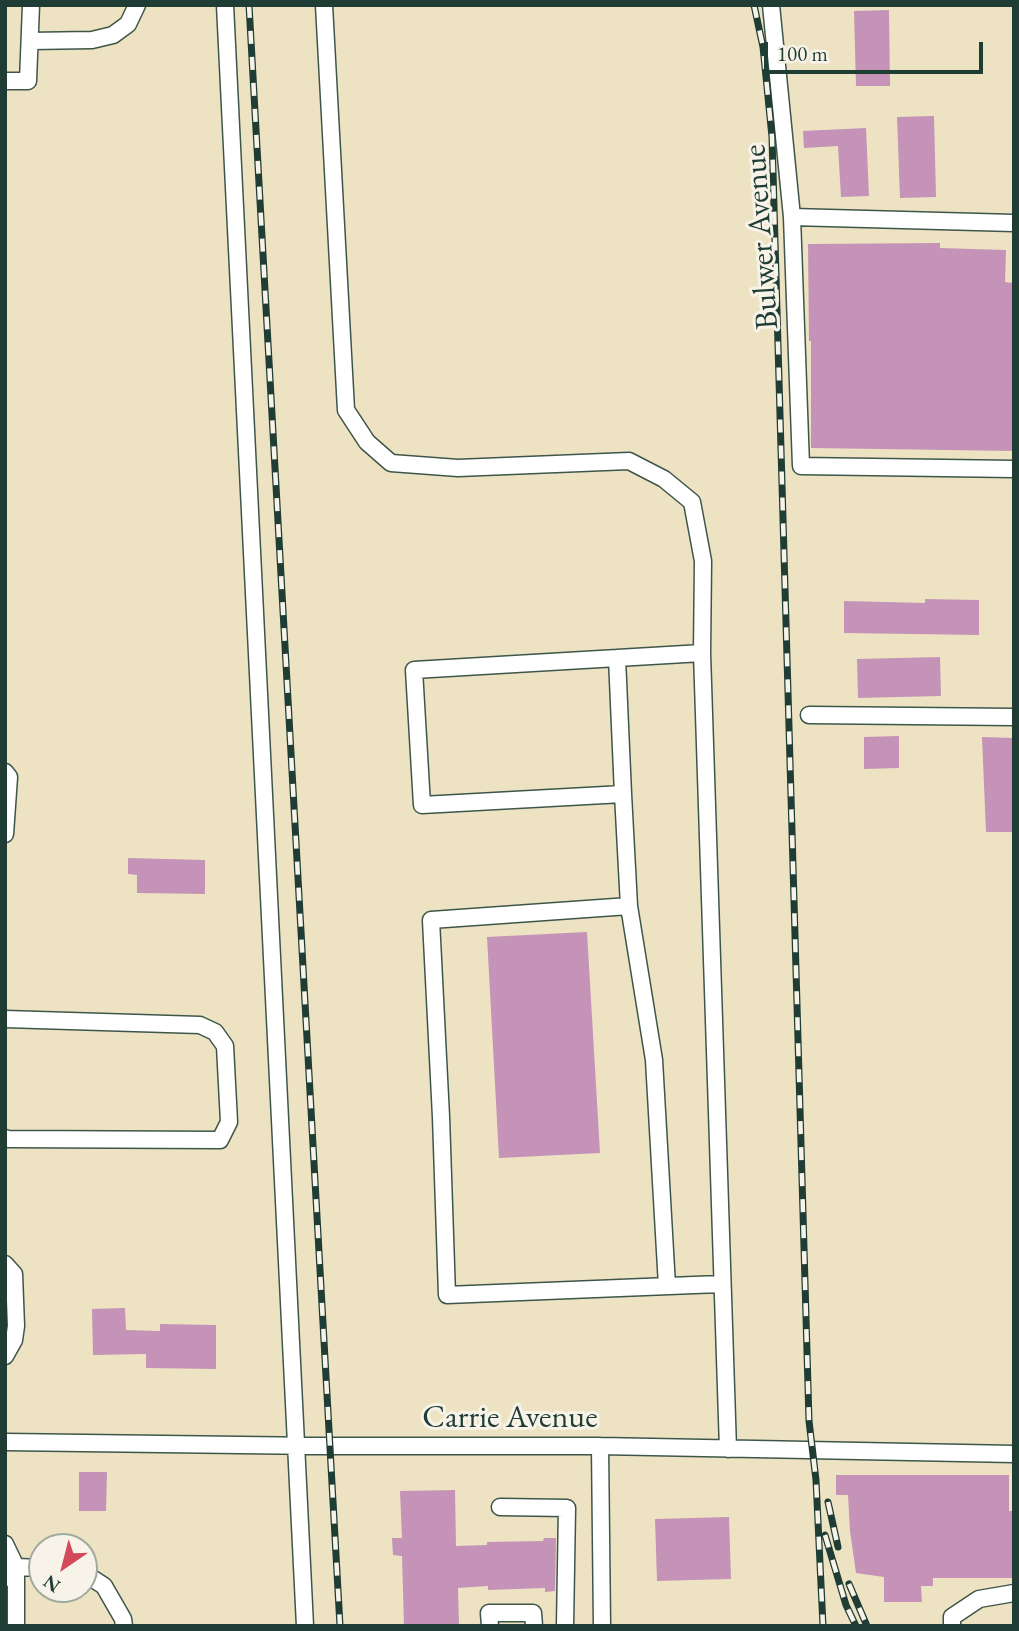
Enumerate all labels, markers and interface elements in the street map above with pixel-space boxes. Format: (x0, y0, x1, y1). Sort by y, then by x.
scale bar (767, 28, 986, 72)
text: 100 m (777, 40, 828, 67)
street label: Bulwer Avenue (736, 143, 788, 331)
street label: Carrie Avenue (422, 1399, 598, 1437)
north arrow (28, 1533, 98, 1603)
text: N (38, 1569, 65, 1599)

